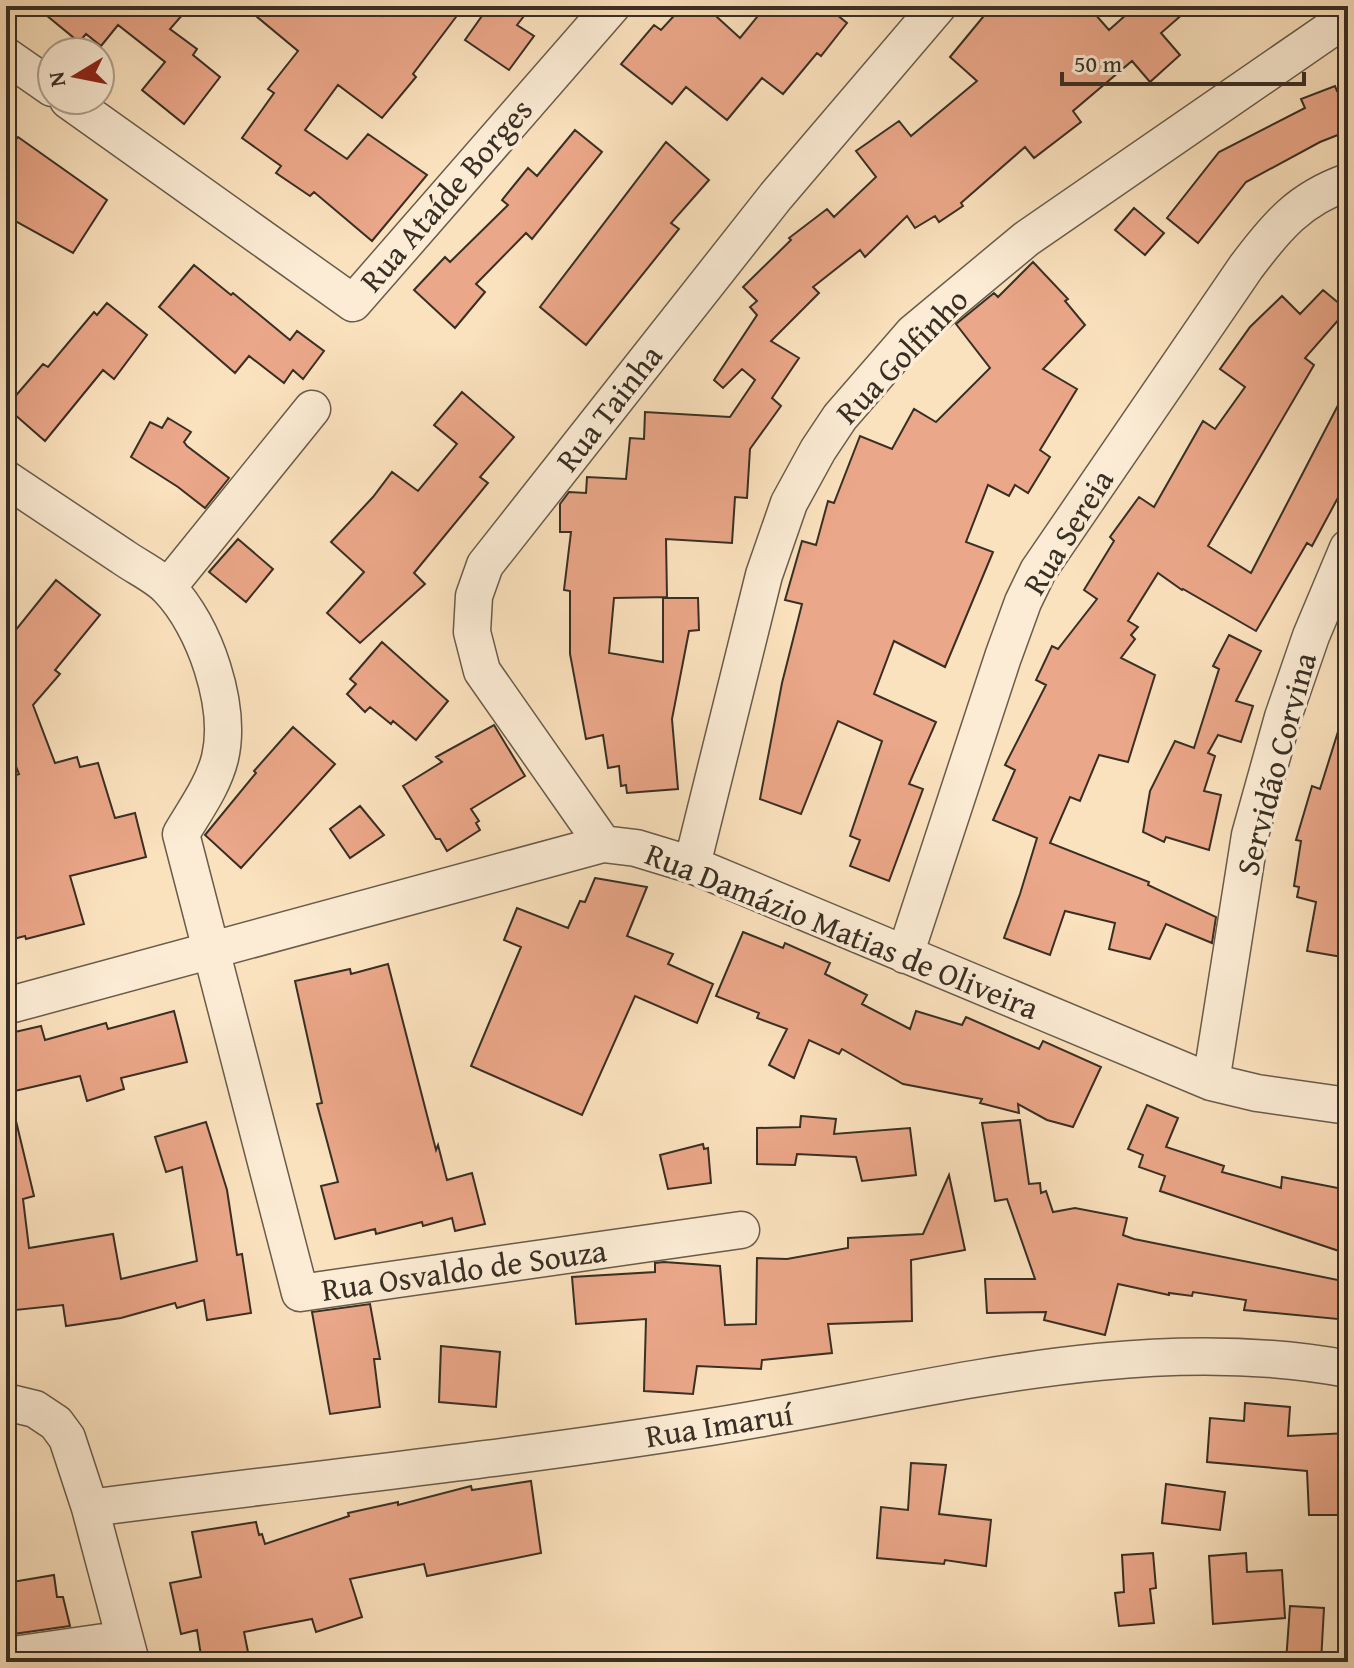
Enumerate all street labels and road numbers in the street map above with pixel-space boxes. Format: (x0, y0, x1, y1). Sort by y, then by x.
street label: Rua Ataíde Borges (348, 87, 543, 302)
street label: Rua Golfinho (824, 277, 979, 434)
street label: Rua Tainha (544, 334, 673, 481)
street label: Rua Sereia (1010, 460, 1125, 604)
street label: Servidão Corvina (1223, 647, 1328, 881)
street label: Rua Damázio Matias de Oliveira (639, 830, 1046, 1031)
street label: Rua Osvaldo de Souza (318, 1226, 610, 1313)
street label: Rua Imaruí (642, 1390, 797, 1459)

